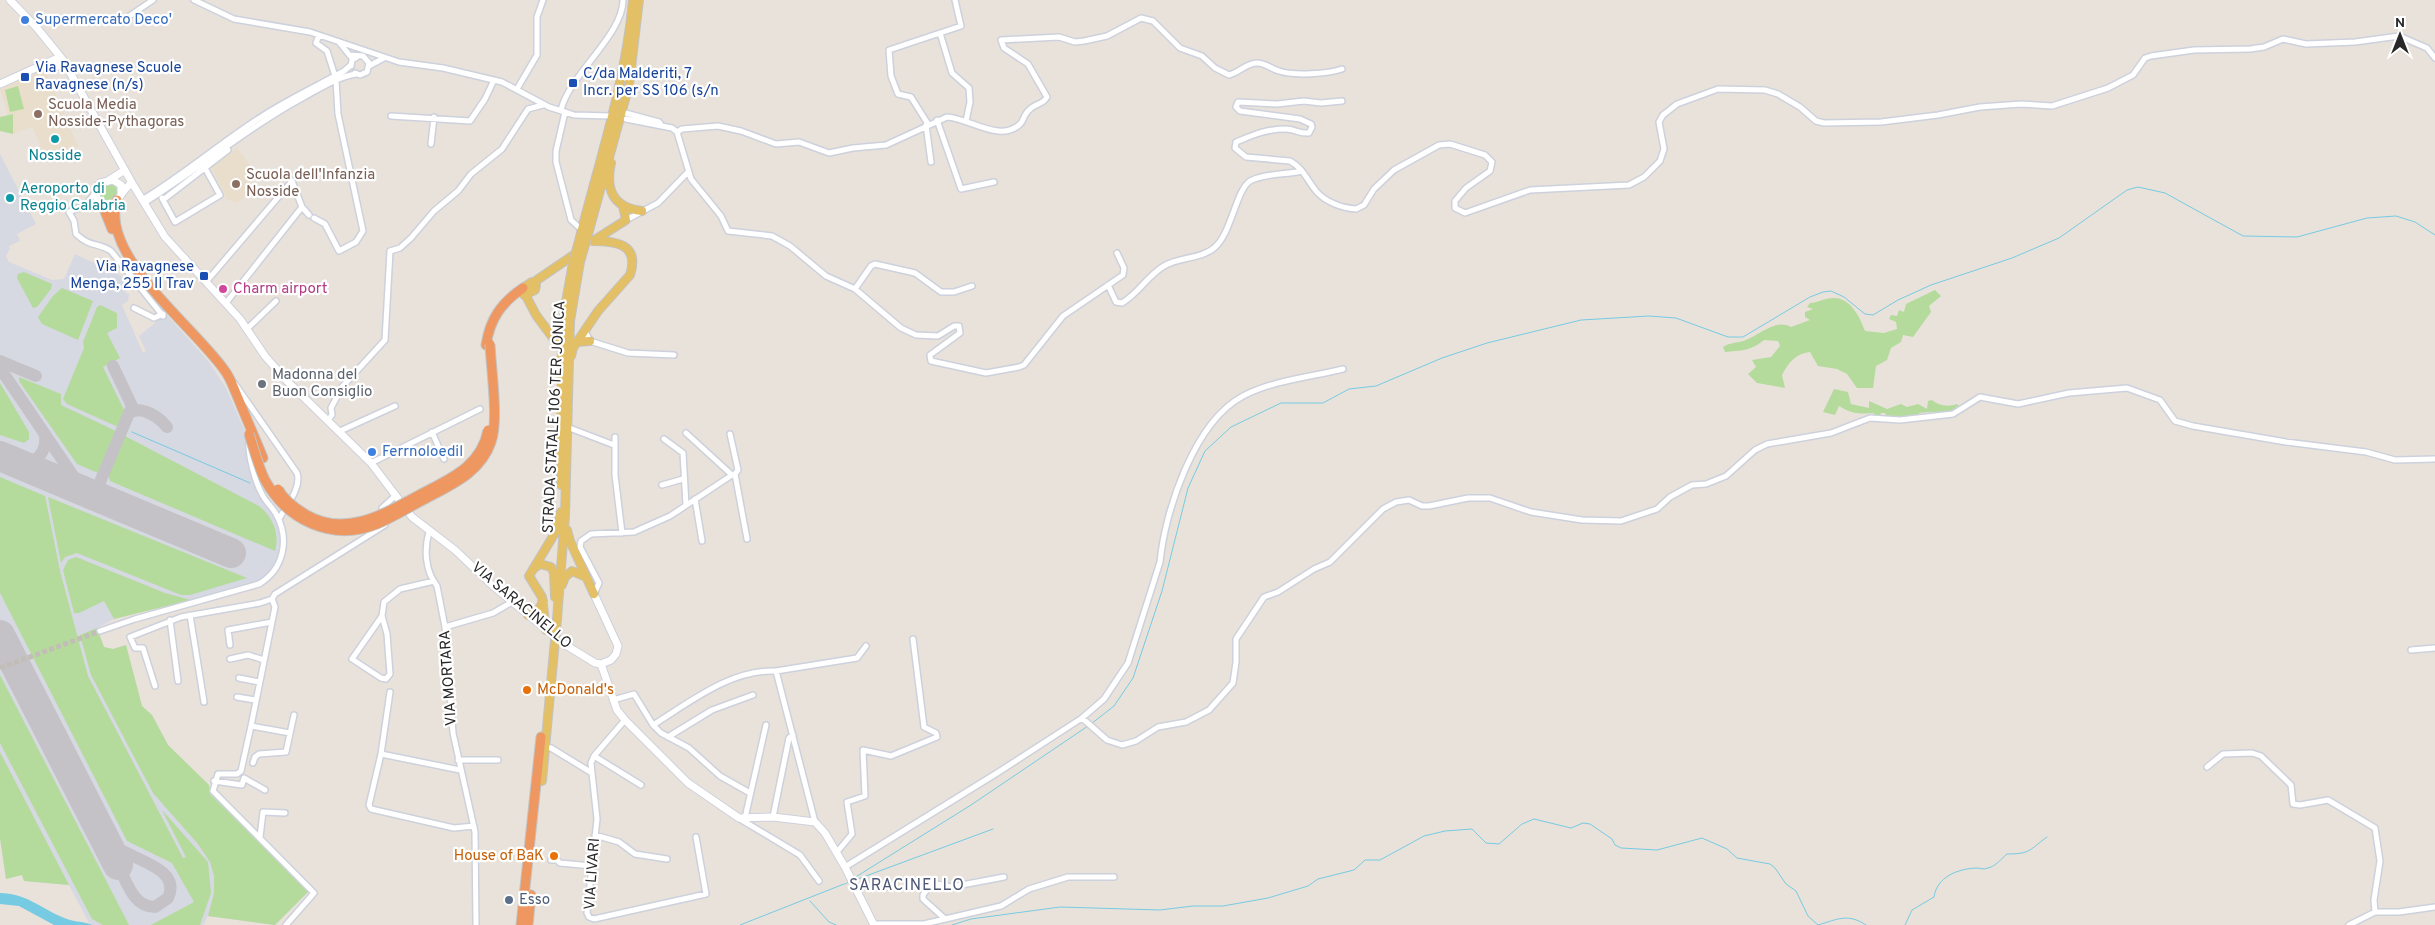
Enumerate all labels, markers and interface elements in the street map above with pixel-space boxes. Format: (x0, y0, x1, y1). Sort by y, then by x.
north arrow (2375, 10, 2425, 60)
place label: Supermercato Deco' (35, 11, 172, 30)
marker: Supermercato Deco' (19, 14, 31, 26)
text: N (2395, 15, 2405, 32)
place label: Via Ravagnese Scuole Ravagnese (n/s) (35, 59, 182, 95)
place label: C/da Malderiti, 7 Incr. per SS 106 (s/n (583, 65, 719, 101)
marker: Via Ravagnese Scuole Ravagnese (n/s) (19, 71, 31, 83)
marker: C/da Malderiti, 7 Incr. per SS 106 (s/n (567, 77, 579, 89)
place label: Scuola Media Nosside-Pythagoras (48, 96, 184, 132)
marker: Scuola Media Nosside-Pythagoras (32, 108, 44, 120)
marker: Nosside (49, 133, 61, 145)
place label: Nosside (28, 147, 82, 166)
place label: Scuola dell'Infanzia Nosside (246, 166, 375, 202)
marker: Scuola dell'Infanzia Nosside (230, 178, 242, 190)
place label: Aeroporto di Reggio Calabria (20, 180, 126, 216)
marker: Aeroporto di Reggio Calabria (4, 192, 16, 204)
place label: Via Ravagnese Menga, 255 II Trav (70, 258, 194, 294)
marker: Via Ravagnese Menga, 255 II Trav (198, 270, 210, 282)
place label: Charm airport (233, 280, 328, 299)
marker: Charm airport (217, 283, 229, 295)
street label: STRADA STATALE 106 TER JONICA (539, 300, 571, 534)
place label: Madonna del Buon Consiglio (272, 366, 372, 402)
marker: Madonna del Buon Consiglio (256, 378, 268, 390)
place label: Ferrnoloedil (382, 443, 463, 462)
marker: Ferrnoloedil (366, 446, 378, 458)
street label: VIA SARACINELLO (467, 558, 575, 654)
street label: VIA MORTARA (436, 629, 462, 727)
place label: McDonald's (537, 681, 614, 700)
marker: McDonald's (521, 684, 533, 696)
street label: VIA LIVARI (581, 837, 605, 911)
place label: House of BaK (454, 847, 544, 866)
marker: House of BaK (548, 850, 560, 862)
district label: SARACINELLO (849, 876, 965, 896)
place label: Esso (519, 891, 550, 910)
marker: Esso (503, 894, 515, 906)

